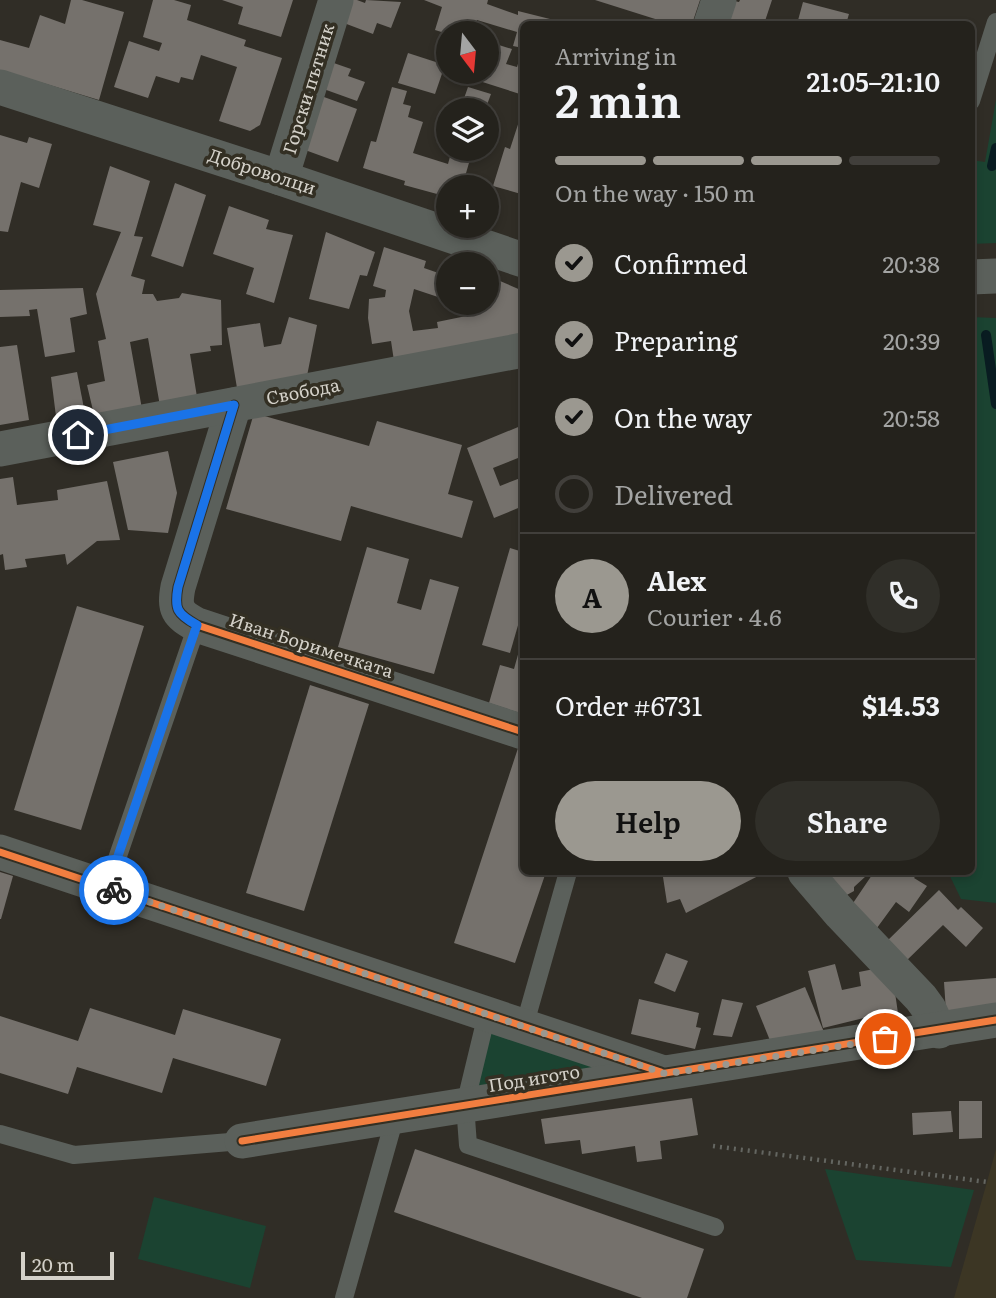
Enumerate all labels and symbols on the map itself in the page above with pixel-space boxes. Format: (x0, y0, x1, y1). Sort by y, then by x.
street label: Горски пътник (275, 20, 340, 157)
north arrow (436, 21, 499, 84)
street label: Доброволци (205, 140, 320, 201)
street label: Свобода (264, 370, 342, 411)
pin (48, 405, 108, 465)
street label: Иван Боримечката (226, 605, 397, 684)
courier (79, 855, 149, 925)
pin (855, 1009, 915, 1069)
street label: Под игото (486, 1057, 582, 1098)
scale bar (21, 1249, 114, 1281)

